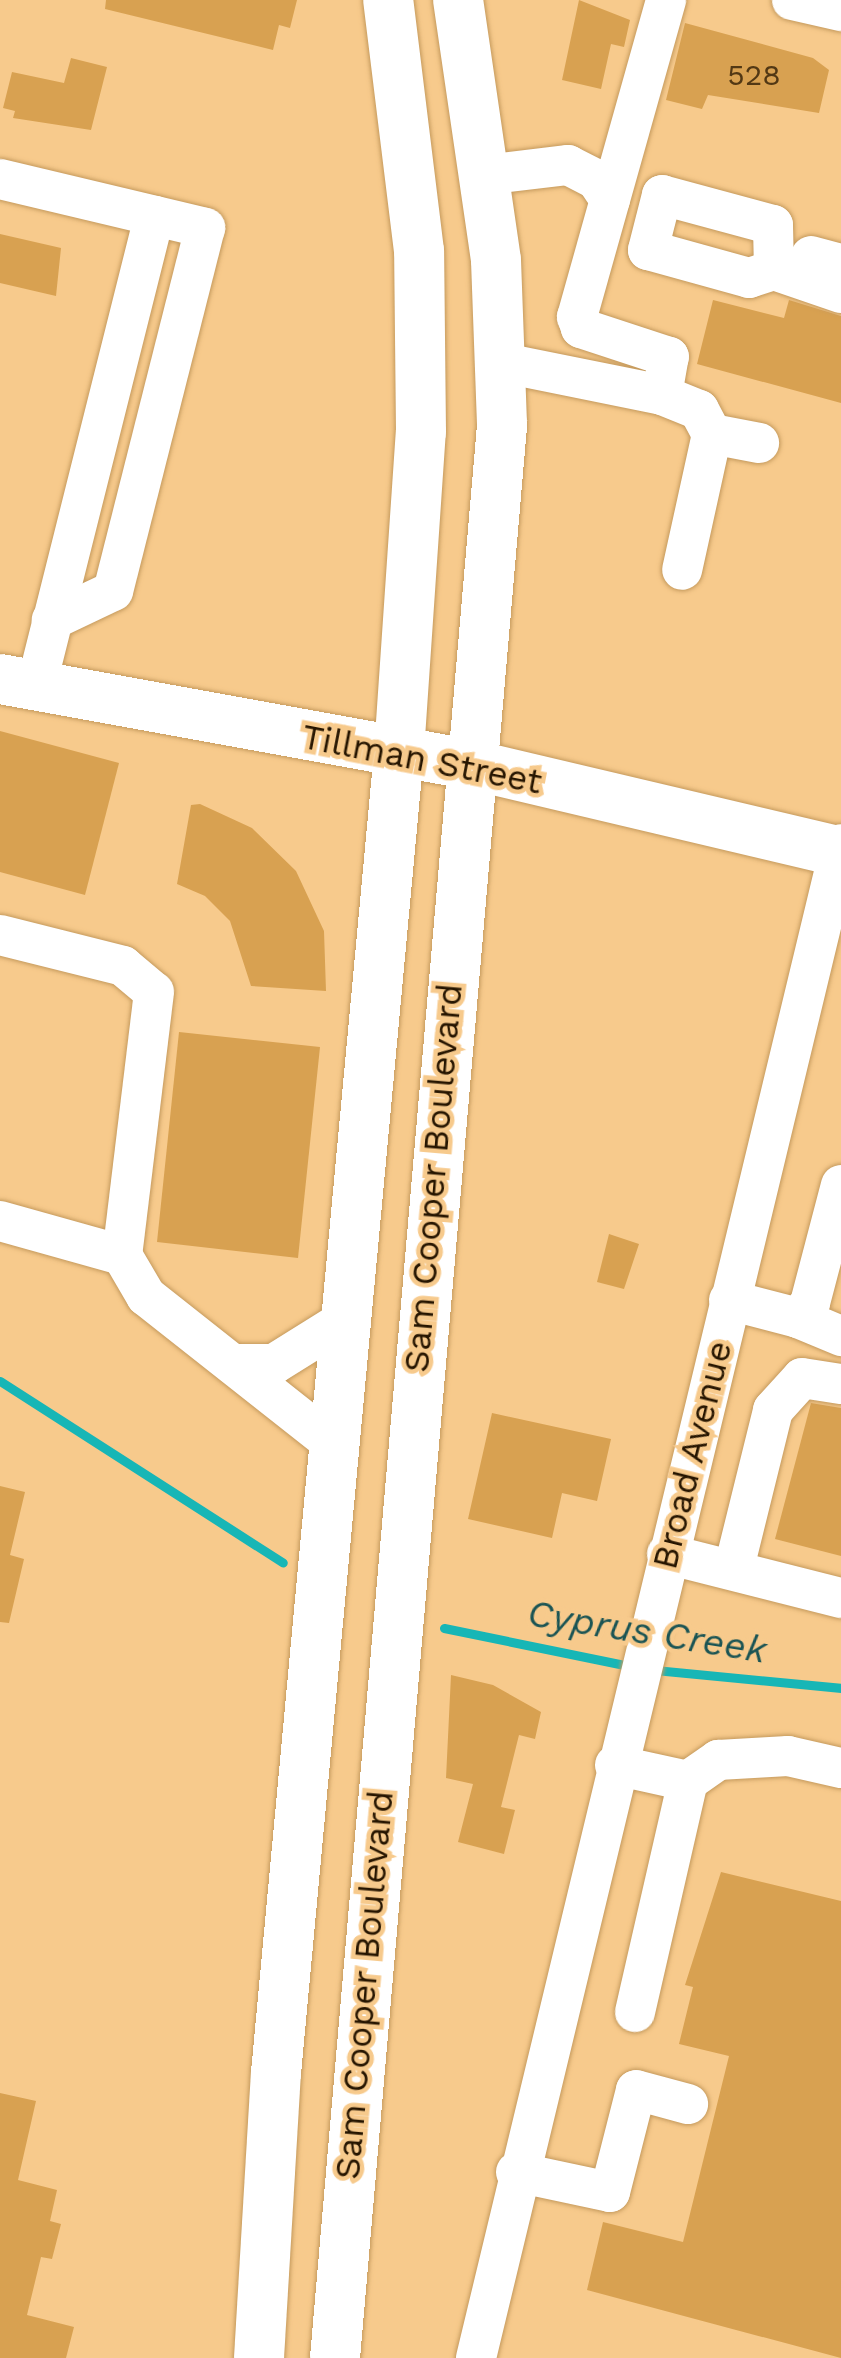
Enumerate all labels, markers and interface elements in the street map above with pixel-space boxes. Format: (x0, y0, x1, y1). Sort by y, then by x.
house number: 528 (727, 57, 781, 93)
street label: Tillman Street (299, 715, 545, 803)
street label: Sam Cooper Boulevard (395, 982, 471, 1374)
street label: Broad Avenue (643, 1336, 741, 1574)
water label: Cyprus Creek (524, 1591, 770, 1673)
street label: Sam Cooper Boulevard (326, 1789, 402, 2181)

